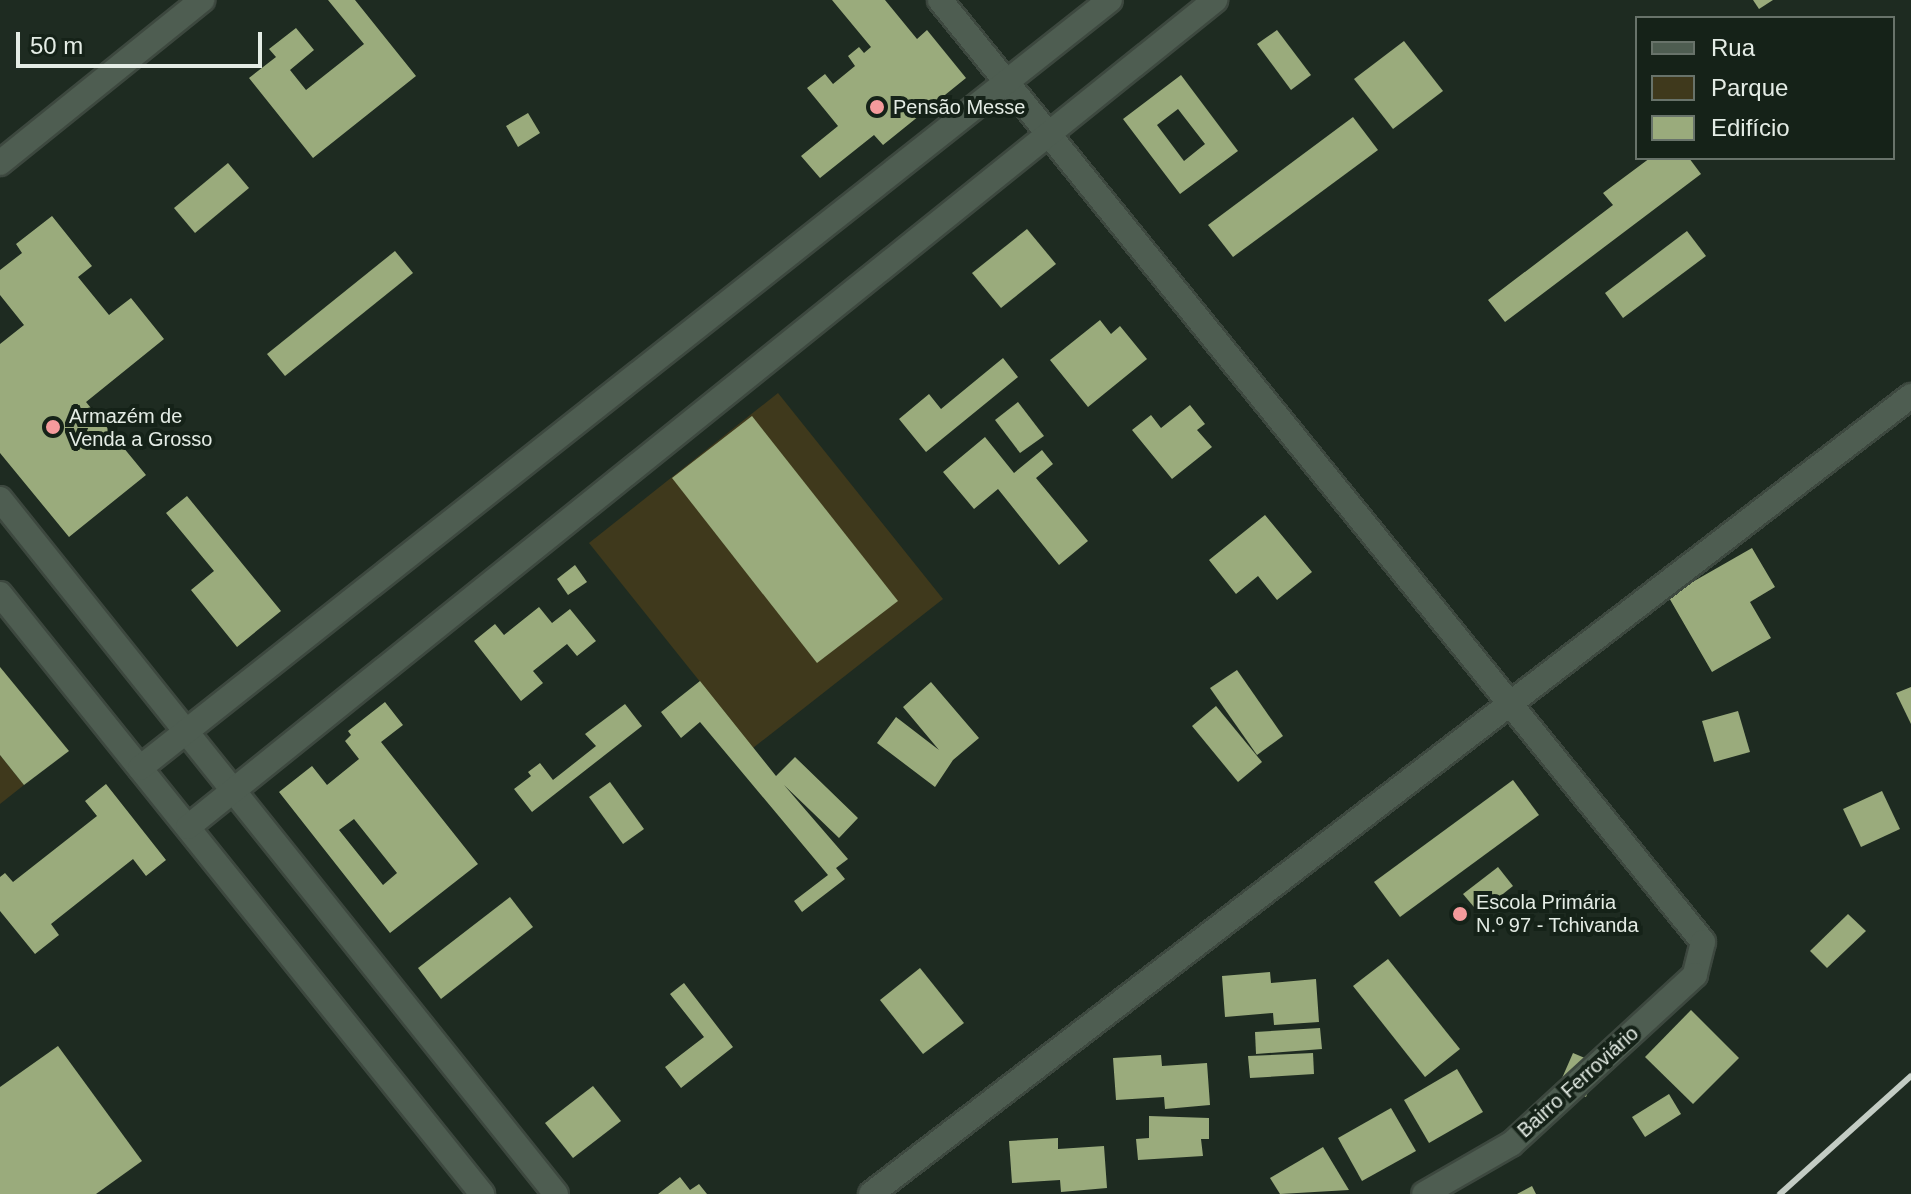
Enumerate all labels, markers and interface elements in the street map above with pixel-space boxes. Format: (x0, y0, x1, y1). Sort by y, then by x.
scale bar (20, 16, 266, 66)
legend (1635, 16, 1895, 160)
text: 50 m (30, 32, 83, 59)
text: Rua (1711, 34, 1755, 61)
text: Parque (1711, 74, 1788, 101)
place label: Pensão Messe (893, 95, 1025, 119)
marker: Pensão Messe (868, 98, 886, 116)
text: Edifício (1711, 114, 1790, 141)
place label: Armazém de Venda a Grosso (69, 404, 212, 451)
marker: Armazém de Venda a Grosso (44, 418, 62, 436)
place label: Escola Primária N.º 97 - Tchivanda (1476, 890, 1639, 937)
marker: Escola Primária N.º 97 - Tchivanda (1451, 905, 1469, 923)
street label: Bairro Ferroviário (1513, 1021, 1643, 1143)

